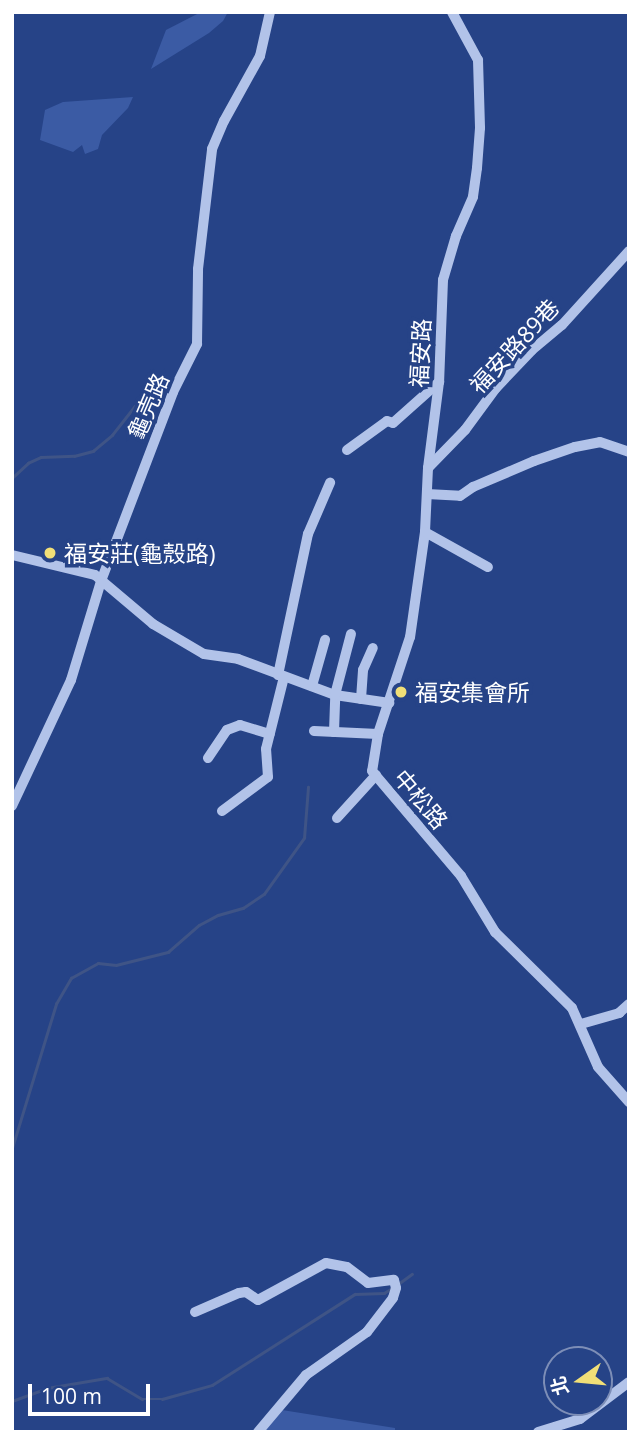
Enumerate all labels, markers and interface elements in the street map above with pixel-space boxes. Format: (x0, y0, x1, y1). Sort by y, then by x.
street label: 福安路89巷 (464, 293, 564, 399)
street label: 福安路 (404, 318, 436, 388)
street label: 龜壳路 (122, 369, 174, 443)
place label: 福安莊(龜殼路) (64, 539, 216, 567)
marker: 福安莊(龜殼路) (42, 545, 58, 561)
place label: 福安集會所 (415, 678, 530, 706)
marker: 福安集會所 (393, 684, 409, 700)
street label: 中松路 (388, 764, 454, 834)
north arrow (543, 1346, 613, 1416)
scale bar (32, 1370, 154, 1414)
text: 北 (545, 1373, 575, 1398)
text: 100 m (41, 1382, 102, 1410)

